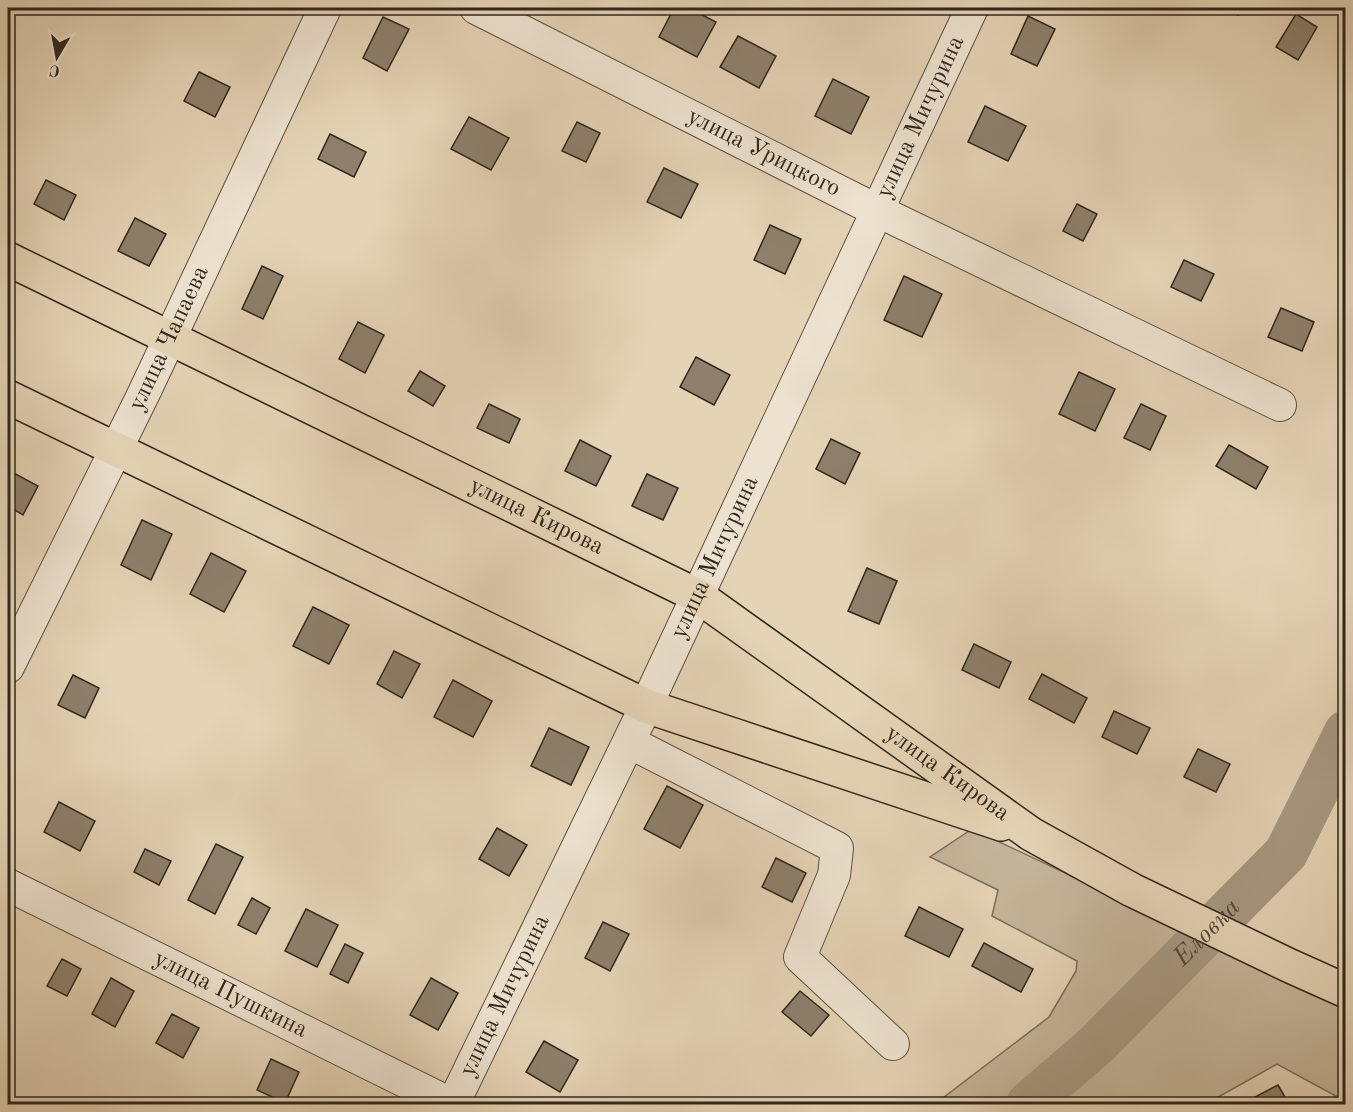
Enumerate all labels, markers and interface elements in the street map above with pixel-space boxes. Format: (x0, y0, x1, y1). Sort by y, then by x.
north arrow (27, 27, 87, 87)
street label: улица Мичурина (873, 32, 969, 202)
text: С (48, 61, 61, 79)
street label: улица Урицкого (683, 105, 844, 202)
street label: улица Чапаева (125, 262, 214, 415)
street label: улица Мичурина (667, 473, 764, 643)
street label: улица Кирова (465, 474, 607, 560)
street label: улица Кирова (881, 722, 1014, 826)
water label: Еловка (1168, 894, 1246, 972)
street label: улица Мичурина (456, 911, 555, 1081)
street label: улица Пушкина (150, 947, 311, 1043)

